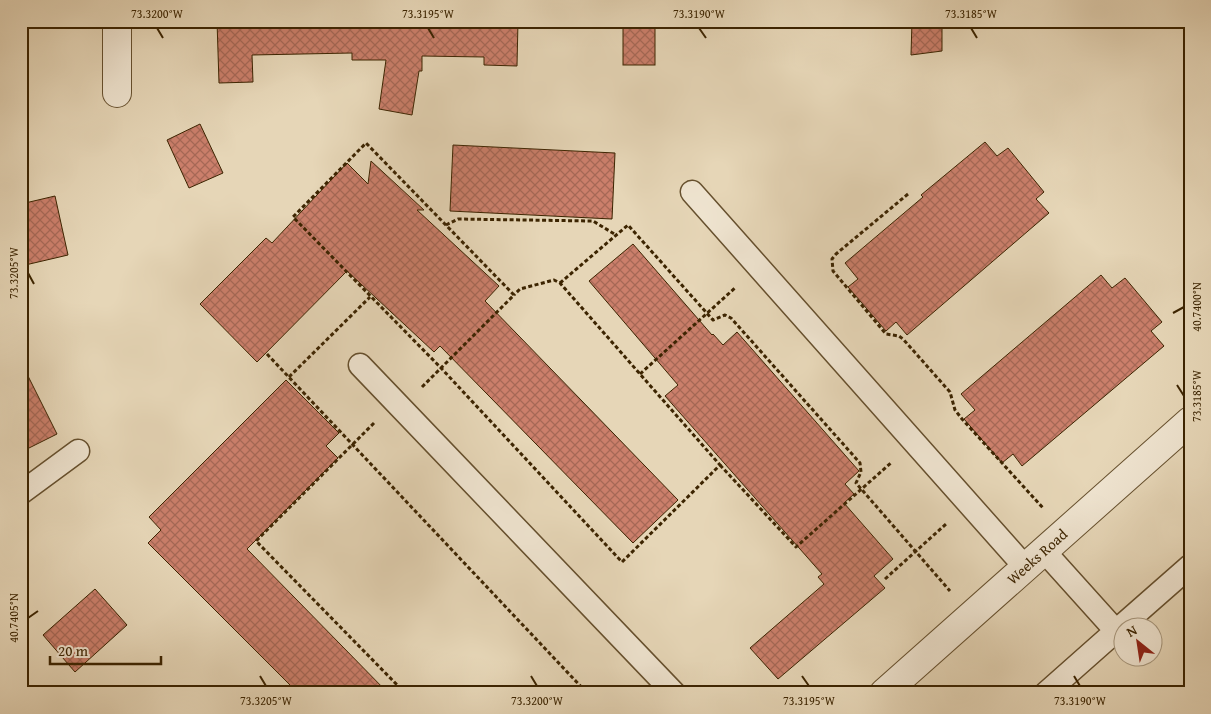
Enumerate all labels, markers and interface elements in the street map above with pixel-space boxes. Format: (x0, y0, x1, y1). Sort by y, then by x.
text: 73.3200°W (131, 5, 184, 22)
text: 73.3195°W (402, 5, 455, 22)
text: 73.3190°W (673, 5, 726, 22)
text: 73.3185°W (945, 5, 998, 22)
text: 73.3205°W (5, 246, 22, 299)
text: 40.7400°N (1188, 282, 1205, 332)
text: 73.3185°W (1188, 369, 1205, 422)
street label: Weeks Road (1002, 524, 1072, 589)
text: 40.7405°N (5, 593, 22, 643)
north arrow (1114, 616, 1164, 666)
text: N (1122, 619, 1141, 642)
scale bar (50, 634, 161, 666)
text: 20 m (58, 640, 89, 661)
text: 73.3205°W (240, 692, 293, 709)
text: 73.3200°W (511, 692, 564, 709)
text: 73.3195°W (783, 692, 836, 709)
text: 73.3190°W (1054, 692, 1107, 709)

